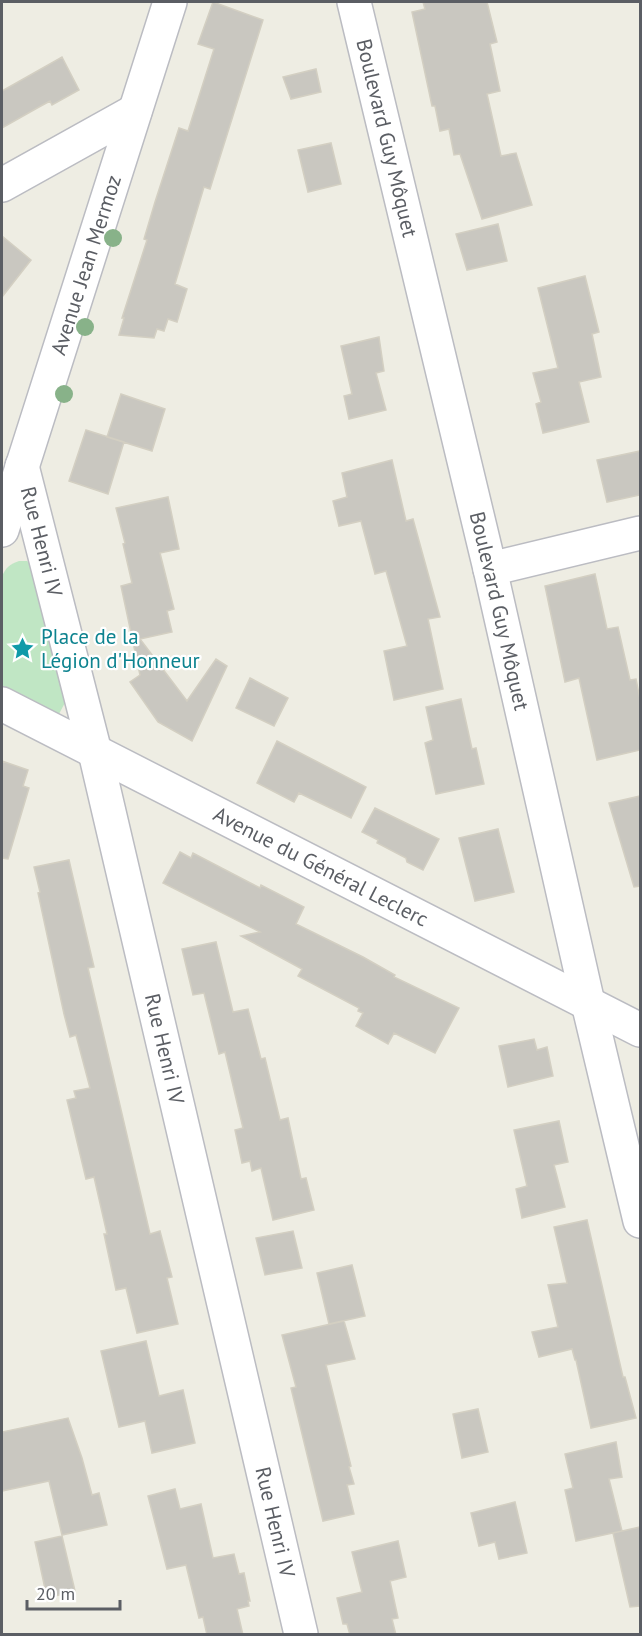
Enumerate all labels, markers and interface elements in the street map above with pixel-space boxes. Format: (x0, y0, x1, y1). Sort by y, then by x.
street label: Boulevard Guy Môquet (350, 36, 424, 240)
street label: Avenue Jean Mermoz (45, 172, 127, 358)
street label: Rue Henri IV (15, 484, 69, 599)
street label: Boulevard Guy Môquet (464, 509, 535, 713)
place label: Place de la Légion d'Honneur (41, 623, 200, 674)
place icon: Place de la Légion d'Honneur (10, 636, 36, 662)
street label: Avenue du Général Leclerc (209, 800, 433, 933)
street label: Rue Henri IV (139, 991, 191, 1107)
street label: Rue Henri IV (249, 1464, 301, 1580)
scale bar (27, 1573, 120, 1611)
text: 20 m (36, 1582, 75, 1605)

